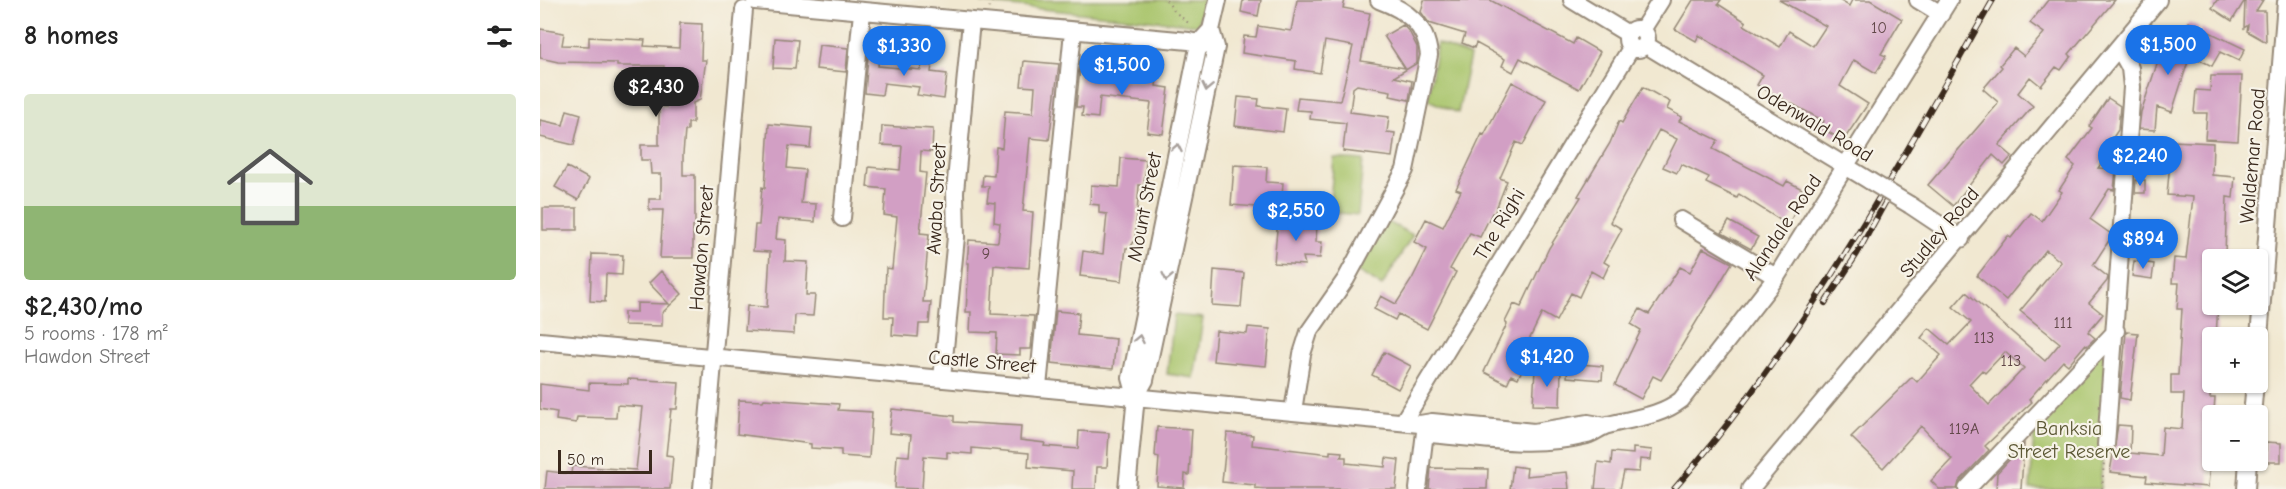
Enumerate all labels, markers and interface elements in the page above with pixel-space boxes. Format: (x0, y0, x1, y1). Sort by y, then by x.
house number: 10 (1871, 19, 1887, 37)
icon: filters (483, 20, 516, 53)
text: 8 homes (24, 21, 118, 51)
pin: $1,500 (2119, 25, 2217, 76)
pin: $1,330 (855, 26, 953, 77)
text: $1,500 (2139, 33, 2197, 56)
text: $1,330 (877, 34, 931, 57)
pin: $1,500 (1073, 45, 1171, 96)
text: $1,500 (1093, 53, 1151, 76)
pin: $2,430 (607, 67, 705, 118)
text: $2,430 (628, 75, 684, 98)
street label: Odenwald Road (1753, 80, 1877, 167)
one-way arrow (1202, 81, 1215, 91)
street label: Waldemar Road (2235, 87, 2270, 225)
icon: home (216, 133, 324, 241)
pin: $2,240 (2091, 136, 2189, 187)
street label: Awaba Street (922, 142, 951, 255)
one-way arrow (1170, 143, 1183, 153)
text: $2,240 (2112, 144, 2168, 167)
street label: Mount Street (1123, 149, 1167, 264)
street label: Alandale Road (1739, 170, 1826, 285)
street label: Studley Road (1895, 182, 1984, 282)
street label: Hawdon Street (685, 183, 719, 312)
street label: The Righi (1469, 184, 1530, 265)
pin: $2,550 (1247, 191, 1345, 242)
text: $2,550 (1267, 199, 1325, 222)
pin: $894 (2107, 219, 2179, 270)
text: $894 (2122, 227, 2164, 250)
house number: 9 (982, 245, 990, 263)
map controls (2202, 249, 2268, 471)
button: layers (2202, 249, 2268, 315)
one-way arrow (1161, 272, 1174, 282)
text: $2,430/mo (24, 292, 143, 322)
house number: 111 (2053, 314, 2073, 332)
text: 5 rooms · 178 m² (24, 322, 168, 345)
button: + (2202, 327, 2268, 393)
house number: 113 (1974, 329, 1994, 347)
one-way arrow (1131, 334, 1144, 344)
pin: $1,420 (1498, 337, 1596, 388)
text: Hawdon Street (24, 345, 149, 368)
street label: Castle Street (927, 345, 1038, 378)
text: $1,420 (1520, 345, 1574, 368)
house number: 113 (2001, 352, 2021, 370)
button: − (2202, 405, 2268, 471)
park label: Banksia Street Reserve (2008, 417, 2130, 463)
house number: 119A (1949, 420, 1979, 438)
scale bar (558, 447, 652, 474)
text: 50 m (567, 451, 604, 469)

